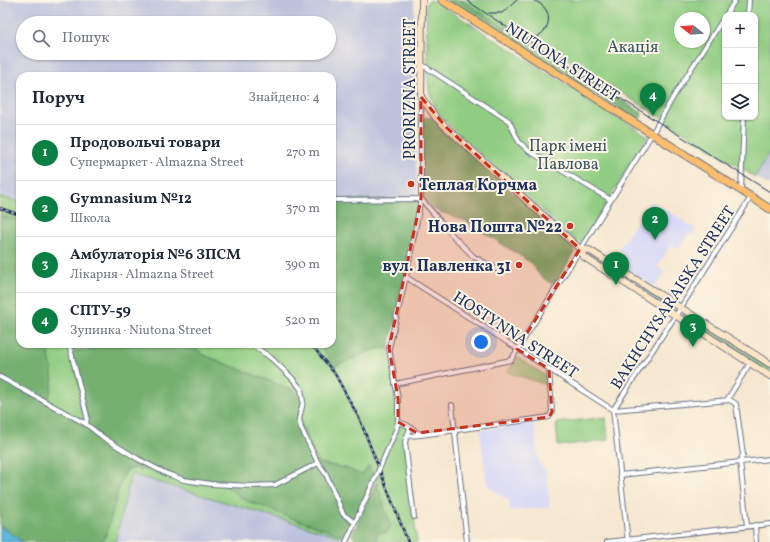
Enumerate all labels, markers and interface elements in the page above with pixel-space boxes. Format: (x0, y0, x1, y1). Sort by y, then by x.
north arrow (674, 12, 710, 48)
map controls (722, 12, 758, 120)
button: + (722, 12, 758, 48)
search box (16, 16, 336, 60)
street label: PRORIZNA STREET (400, 18, 422, 160)
street label: NIUTONA STREET (501, 18, 623, 108)
icon: search (30, 27, 52, 49)
text: Пошук (62, 28, 110, 49)
park label: Акація (608, 37, 658, 59)
button: − (722, 48, 758, 84)
pin: 4 (640, 83, 666, 116)
button: layers (722, 84, 758, 120)
text: Поруч (32, 87, 85, 110)
text: Знайдено: 4 (248, 89, 320, 107)
text: Продовольчі товари (70, 133, 220, 154)
park label: Парк імені Павлова (529, 136, 607, 176)
text: 1 (42, 144, 48, 162)
text: 270 m (286, 144, 320, 162)
text: Супермаркет · Almazna Street (70, 154, 244, 172)
place label: Теплая Корчма (419, 175, 537, 197)
marker: Теплая Корчма (406, 179, 416, 189)
text: Gymnasium №12 (70, 189, 192, 210)
text: 2 (42, 200, 48, 218)
text: 370 m (286, 200, 320, 218)
street label: BAKHCHYSARAISKA STREET (606, 202, 741, 394)
pin: 2 (642, 207, 668, 240)
text: Школа (70, 210, 110, 228)
place label: Нова Пошта №22 (428, 217, 562, 239)
marker: Нова Пошта №22 (565, 221, 575, 231)
text: Амбулаторія №6 ЗПСМ (70, 245, 241, 266)
pin: 1 (603, 252, 629, 285)
text: 3 (42, 256, 48, 274)
text: 390 m (285, 256, 320, 274)
place label: вул. Павленка 31 (383, 256, 511, 278)
marker: вул. Павленка 31 (514, 260, 524, 270)
text: Лікарня · Almazna Street (70, 266, 214, 284)
street label: HOSTYNNA STREET (448, 287, 582, 385)
text: СПТУ-59 (70, 301, 131, 322)
text: 4 (41, 312, 49, 330)
text: 520 m (285, 312, 320, 330)
pin: 3 (680, 314, 706, 347)
text: Зупинка · Niutona Street (70, 322, 212, 340)
your location (471, 332, 491, 352)

